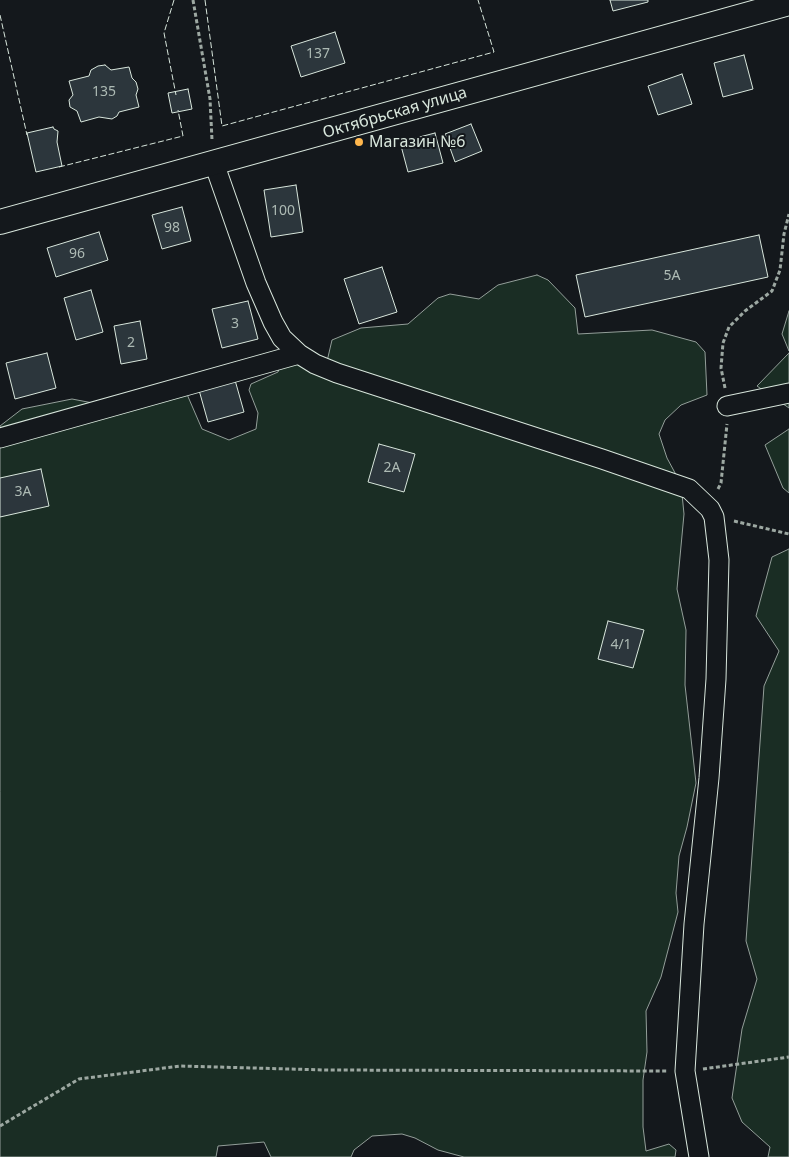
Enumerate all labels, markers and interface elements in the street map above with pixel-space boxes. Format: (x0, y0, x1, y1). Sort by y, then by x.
house number: 137 (306, 46, 330, 62)
street label: Октябрьская улица (321, 83, 469, 143)
house number: 135 (92, 84, 116, 100)
place label: Магазин №6 (369, 132, 466, 152)
marker: Магазин №6 (353, 136, 365, 148)
house number: 100 (271, 203, 295, 219)
house number: 98 (164, 220, 180, 236)
house number: 96 (69, 246, 85, 262)
house number: 5А (664, 268, 680, 284)
house number: 3 (231, 316, 239, 332)
house number: 2 (127, 335, 135, 351)
house number: 2А (384, 460, 400, 476)
house number: 3А (15, 484, 31, 500)
house number: 4/1 (610, 637, 632, 653)

